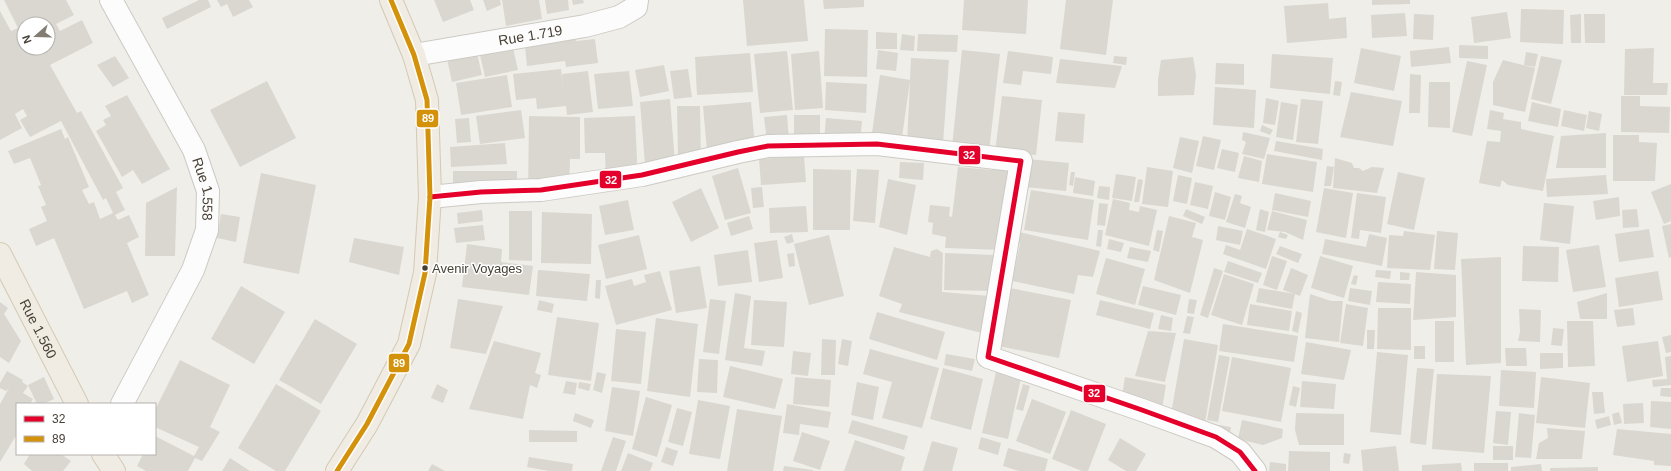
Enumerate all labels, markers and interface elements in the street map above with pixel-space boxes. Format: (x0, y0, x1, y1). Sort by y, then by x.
north arrow (16, 16, 56, 56)
street label: Rue 1.719 (497, 22, 564, 49)
text: N (20, 34, 34, 45)
line badge: 89 (416, 109, 439, 128)
text: 89 (422, 112, 434, 124)
line badge: 32 (958, 145, 981, 165)
text: 32 (963, 149, 975, 161)
street label: Rue 1.558 (189, 155, 216, 221)
line badge: 32 (599, 170, 622, 189)
text: 32 (605, 174, 617, 186)
place label: Avenir Voyages (432, 261, 523, 276)
marker: Avenir Voyages (420, 263, 430, 273)
street label: Rue 1.560 (16, 296, 60, 361)
line badge: 89 (388, 353, 410, 373)
text: 89 (393, 357, 405, 369)
line badge: 32 (1083, 384, 1106, 403)
text: 32 (1088, 387, 1100, 399)
legend (16, 403, 156, 455)
text: 32 (52, 412, 66, 426)
text: 89 (52, 432, 66, 446)

